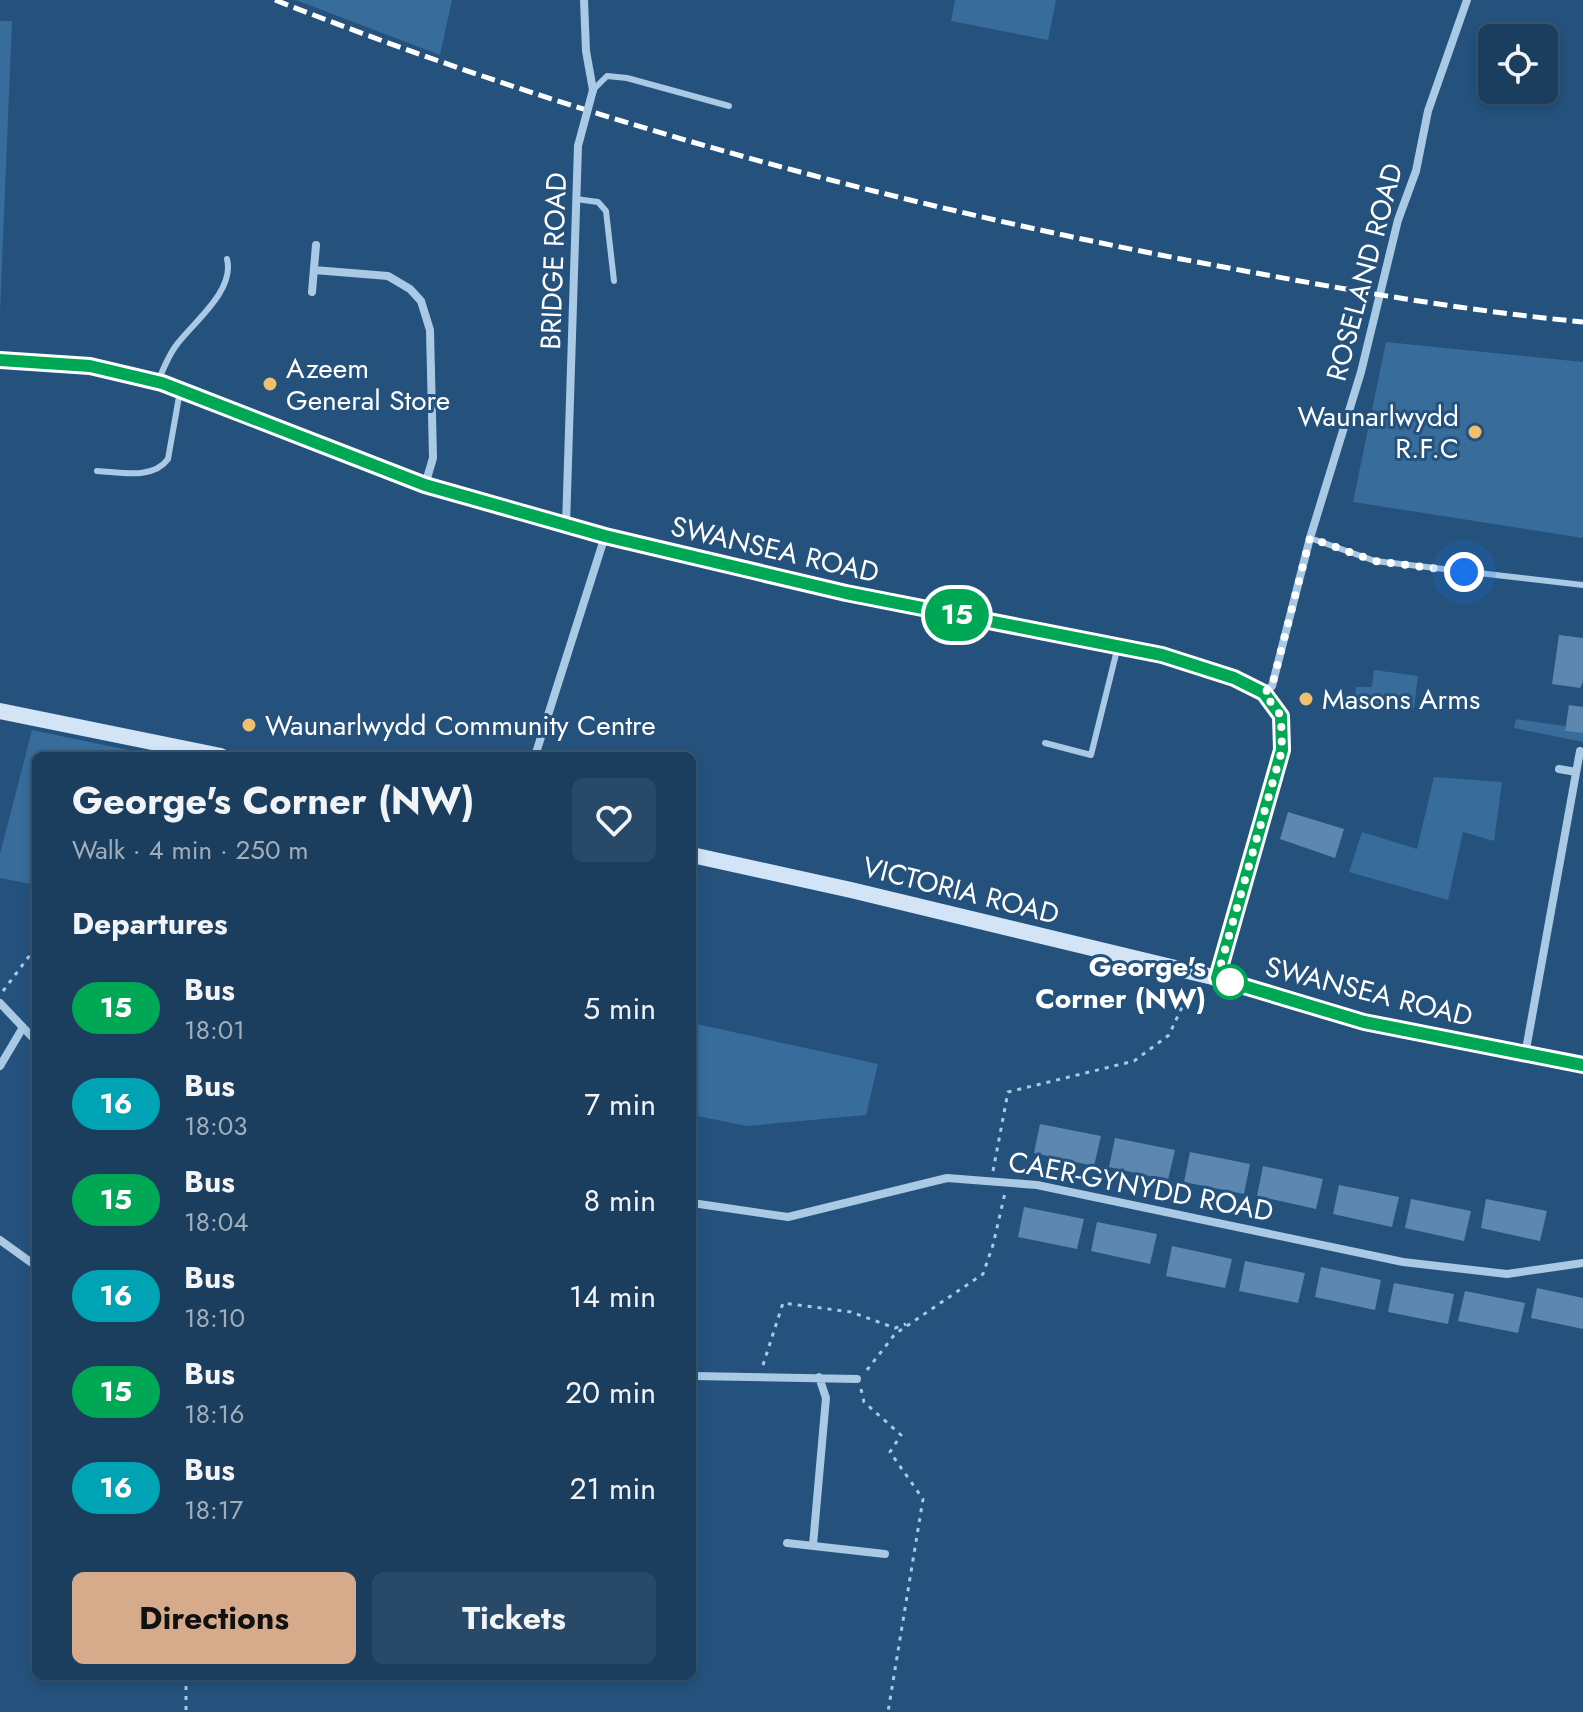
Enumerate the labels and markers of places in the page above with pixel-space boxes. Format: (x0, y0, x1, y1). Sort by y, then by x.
place label: Azeem General Store (286, 348, 450, 421)
marker: Azeem General Store (261, 375, 279, 393)
place label: Waunarlwydd R.F.C (1298, 396, 1459, 469)
marker: Waunarlwydd R.F.C (1466, 423, 1484, 441)
place label: Masons Arms (1322, 679, 1480, 720)
marker: Masons Arms (1297, 690, 1315, 708)
place label: Waunarlwydd Community Centre (265, 705, 656, 746)
marker: Waunarlwydd Community Centre (240, 716, 258, 734)
place label: George's Corner (NW) (1035, 946, 1206, 1019)
marker: George's Corner (NW) (1213, 965, 1247, 999)

